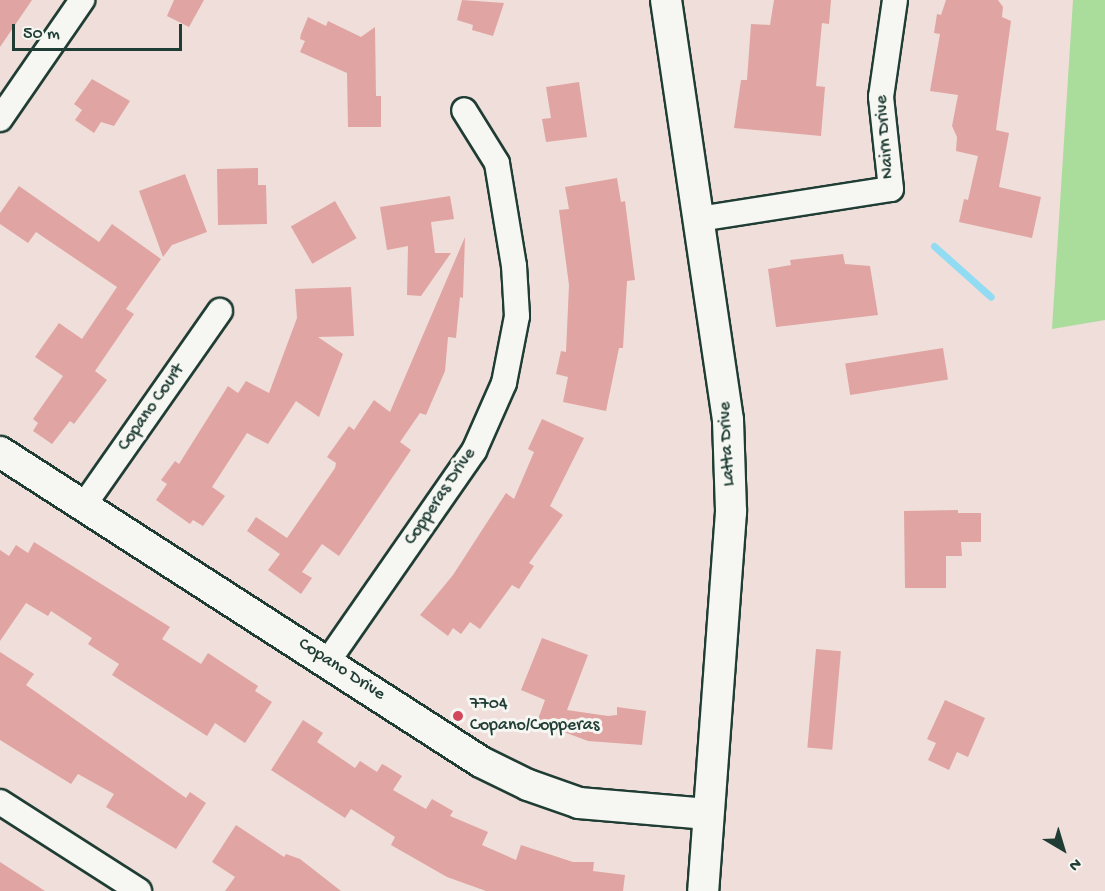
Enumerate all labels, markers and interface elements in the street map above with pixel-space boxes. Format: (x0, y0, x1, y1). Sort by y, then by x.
scale bar (15, 12, 184, 50)
text: 50 m (23, 24, 60, 45)
street label: Nairn Drive (872, 94, 900, 180)
street label: Copano Court (114, 360, 190, 456)
street label: Latta Drive (715, 401, 741, 487)
street label: Copperas Drive (401, 444, 481, 550)
street label: Copano Drive (293, 634, 389, 706)
place label: 7704 Copano/Copperas (470, 695, 599, 738)
marker: 7704 Copano/Copperas (451, 709, 465, 723)
north arrow (1033, 819, 1093, 879)
text: N (1064, 853, 1084, 874)

